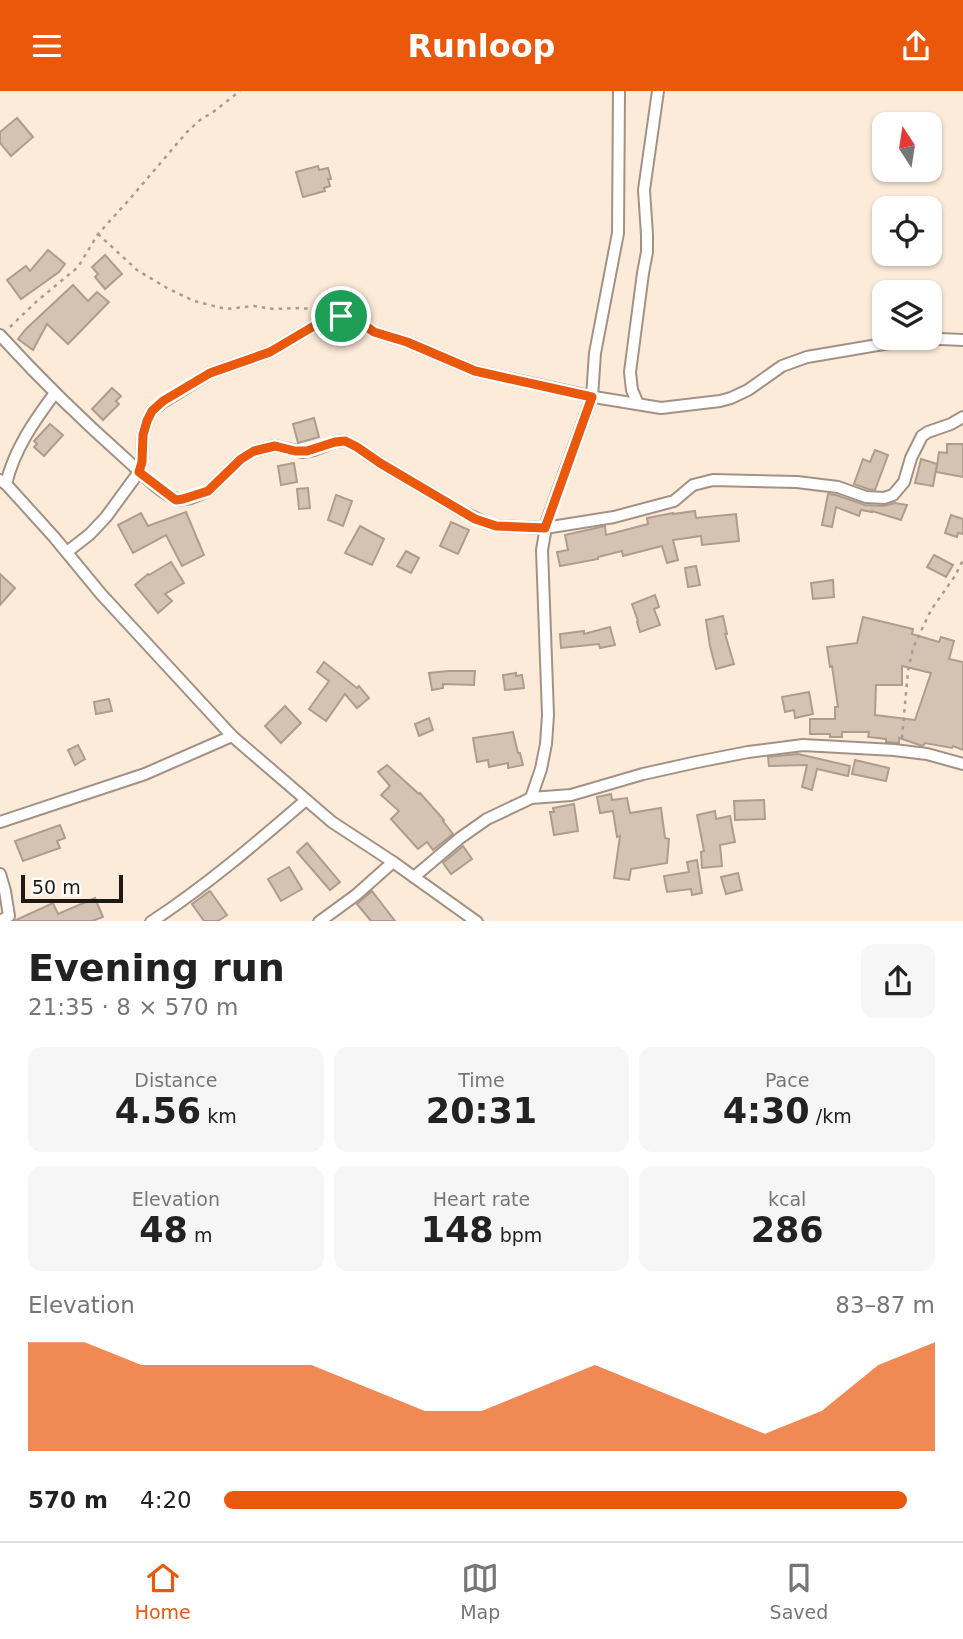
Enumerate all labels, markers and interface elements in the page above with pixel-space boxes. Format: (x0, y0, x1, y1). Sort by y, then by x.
icon: menu (28, 27, 66, 65)
text: Runloop (407, 27, 556, 65)
icon: share (897, 27, 935, 65)
north arrow (872, 112, 942, 182)
map controls (872, 112, 942, 350)
button: locate (872, 196, 942, 266)
button: layers (872, 280, 942, 350)
pin (311, 286, 371, 346)
icon: arrive (322, 297, 360, 335)
scale bar (21, 873, 122, 904)
text: 50 m (32, 876, 81, 898)
button: share (861, 944, 935, 1018)
text: Evening run (28, 946, 285, 990)
text: 21:35 · 8 × 570 m (28, 994, 238, 1020)
text: Distance (134, 1069, 217, 1091)
text: Time (458, 1069, 505, 1091)
text: Pace (765, 1069, 809, 1091)
text: 4.56 (115, 1091, 201, 1131)
text: 20:31 (426, 1091, 537, 1131)
text: 4:30 (723, 1091, 810, 1131)
text: km (201, 1105, 237, 1127)
text: /km (810, 1105, 852, 1127)
text: Elevation (132, 1188, 220, 1210)
text: Heart rate (433, 1188, 530, 1210)
text: kcal (768, 1188, 806, 1210)
text: 48 (139, 1210, 188, 1250)
text: 148 (421, 1210, 494, 1250)
text: 286 (751, 1210, 824, 1250)
text: m (188, 1224, 212, 1246)
text: bpm (494, 1224, 542, 1246)
text: Elevation (28, 1292, 135, 1318)
text: 83–87 m (835, 1292, 935, 1318)
text: 570 m (28, 1487, 108, 1513)
text: 4:20 (140, 1487, 192, 1513)
tab: Home (135, 1559, 191, 1623)
tab: Map (460, 1559, 500, 1623)
tab: Saved (770, 1559, 828, 1623)

